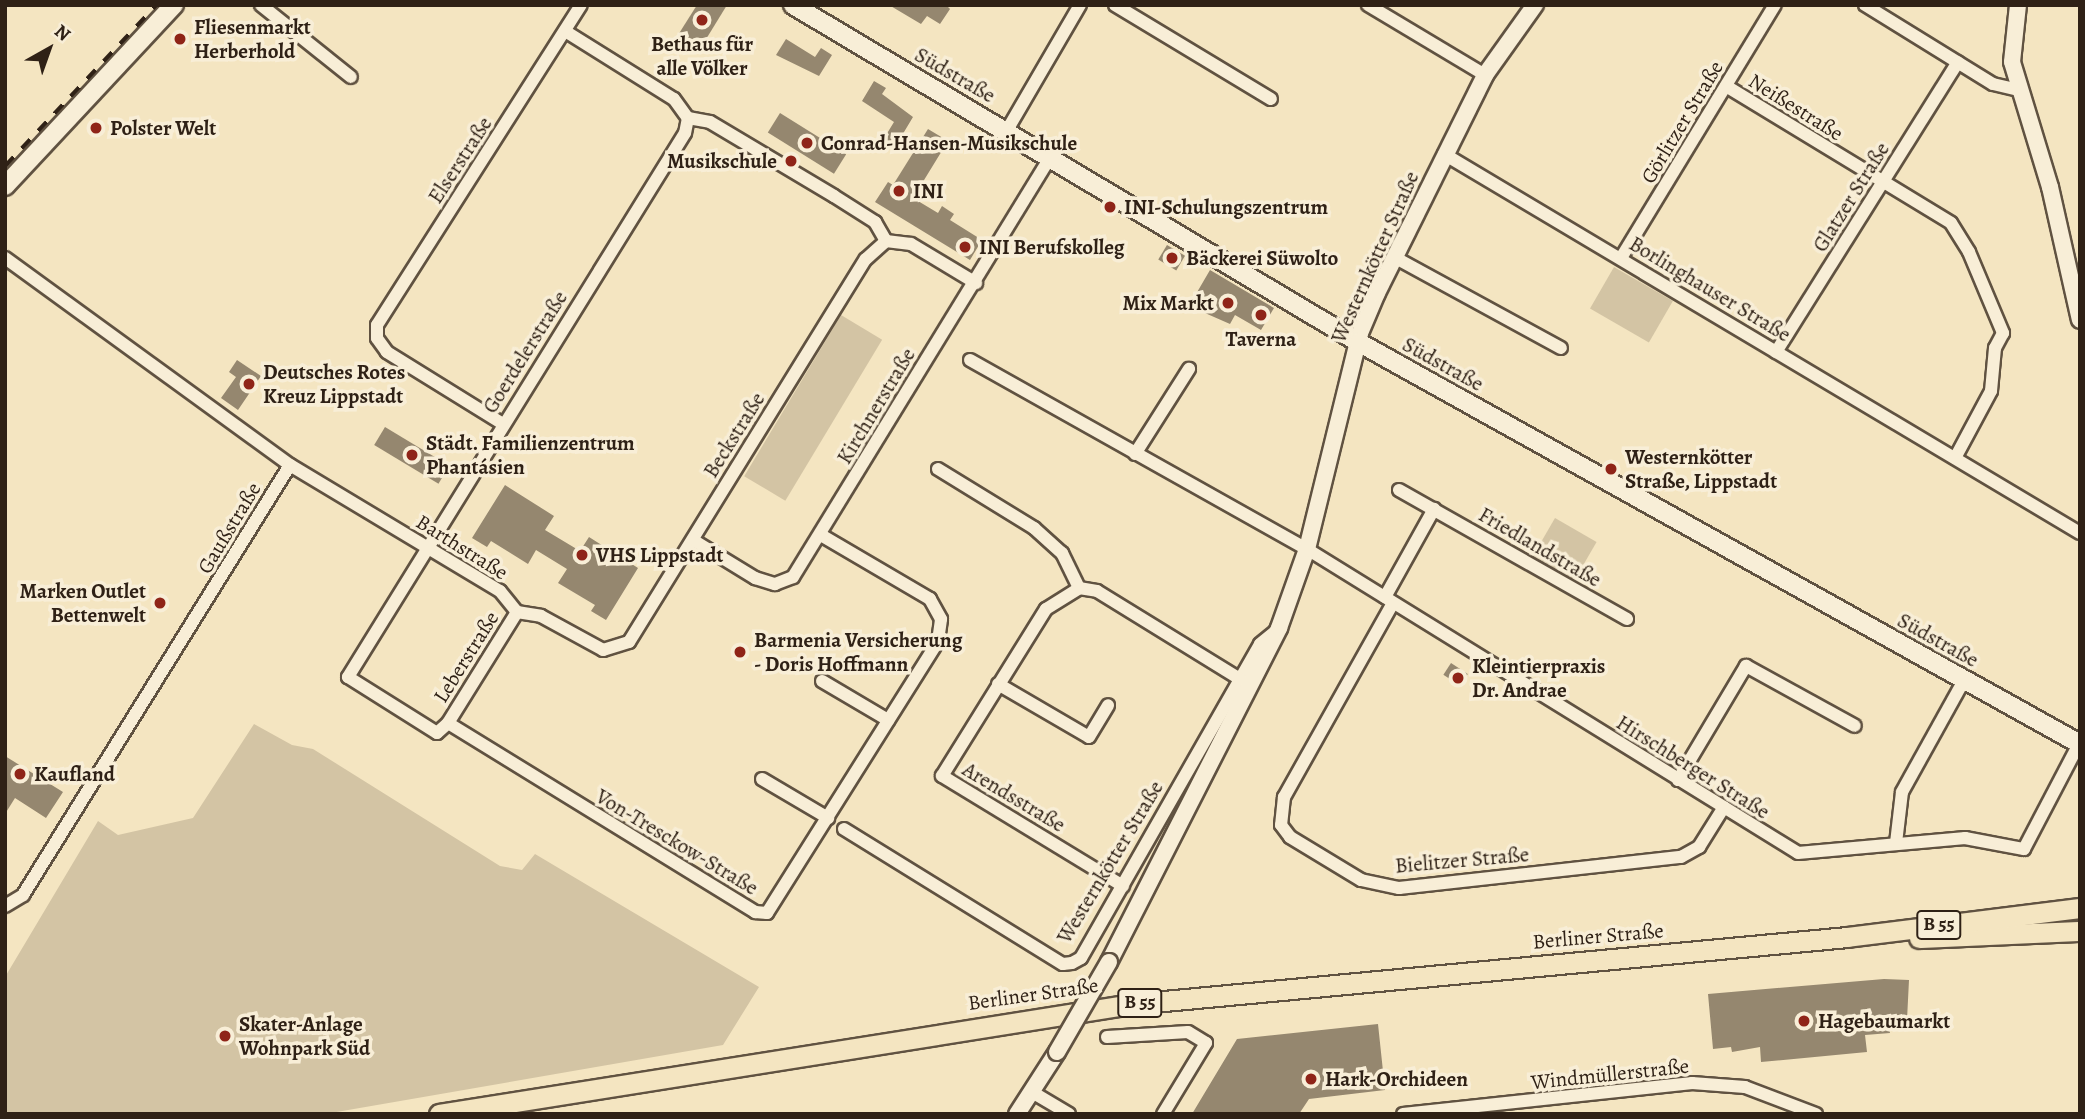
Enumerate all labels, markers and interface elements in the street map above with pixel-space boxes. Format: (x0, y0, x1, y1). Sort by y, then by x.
marker: Bethaus für alle Völker (694, 12, 710, 28)
north arrow (14, 14, 84, 84)
place label: Fliesenmarkt Herberhold (194, 14, 311, 64)
text: N (49, 19, 76, 47)
marker: Fliesenmarkt Herberhold (172, 31, 188, 47)
place label: Bethaus für alle Völker (651, 31, 753, 81)
street label: Südstraße (910, 42, 1000, 108)
street label: Görlitzer Straße (1635, 56, 1729, 188)
street label: Neißestraße (1744, 68, 1848, 146)
street label: Elserstraße (423, 112, 497, 208)
place label: Polster Welt (110, 115, 216, 141)
marker: Polster Welt (88, 120, 104, 136)
place label: Conrad-Hansen-Musikschule (821, 130, 1077, 156)
marker: Conrad-Hansen-Musikschule (799, 135, 815, 151)
street label: Glatzer Straße (1807, 138, 1895, 256)
place label: Musikschule (667, 148, 777, 174)
marker: Musikschule (783, 153, 799, 169)
street label: Westernkötter Straße (1326, 167, 1424, 347)
place label: INI (913, 178, 944, 204)
marker: INI (891, 183, 907, 199)
place label: INI-Schulungszentrum (1124, 194, 1328, 220)
marker: INI-Schulungszentrum (1102, 199, 1118, 215)
street label: Borlinghauser Straße (1625, 231, 1795, 347)
place label: INI Berufskolleg (979, 234, 1124, 260)
marker: INI Berufskolleg (957, 239, 973, 255)
place label: Bäckerei Süwolto (1186, 245, 1338, 271)
marker: Bäckerei Süwolto (1164, 250, 1180, 266)
street label: Goerdelerstraße (477, 286, 573, 418)
place label: Mix Markt (1122, 290, 1214, 316)
marker: Mix Markt (1220, 295, 1236, 311)
marker: Taverna (1253, 307, 1269, 323)
place label: Taverna (1226, 326, 1296, 352)
street label: Südstraße (1398, 332, 1488, 396)
street label: Kirchnerstraße (832, 343, 920, 469)
place label: Deutsches Rotes Kreuz Lippstadt (263, 359, 405, 409)
marker: Deutsches Rotes Kreuz Lippstadt (241, 376, 257, 392)
street label: Beckstraße (698, 388, 770, 482)
place label: Städt. Familienzentrum Phantásien (426, 430, 635, 480)
place label: Westernkötter Straße, Lippstadt (1625, 444, 1778, 494)
marker: Städt. Familienzentrum Phantásien (404, 447, 420, 463)
marker: Westernkötter Straße, Lippstadt (1603, 461, 1619, 477)
street label: Gaußstraße (192, 478, 266, 578)
street label: Friedlandstraße (1474, 502, 1606, 592)
street label: Barthstraße (412, 509, 512, 585)
place label: VHS Lippstadt (596, 542, 724, 568)
marker: VHS Lippstadt (574, 547, 590, 563)
place label: Marken Outlet Bettenwelt (19, 578, 146, 628)
marker: Marken Outlet Bettenwelt (152, 595, 168, 611)
street label: Leberstraße (428, 607, 504, 707)
street label: Südstraße (1893, 608, 1983, 672)
place label: Barmenia Versicherung - Doris Hoffmann (754, 627, 962, 677)
marker: Barmenia Versicherung - Doris Hoffmann (732, 644, 748, 660)
place label: Kleintierpraxis Dr. Andrae (1472, 653, 1605, 703)
marker: Kleintierpraxis Dr. Andrae (1450, 670, 1466, 686)
street label: Hirschberger Straße (1612, 710, 1774, 824)
street label: Arendsstraße (958, 757, 1070, 837)
place label: Kaufland (34, 761, 115, 787)
marker: Kaufland (12, 766, 28, 782)
street label: Westernkötter Straße (1052, 776, 1168, 948)
street label: Von-Tresckow-Straße (591, 784, 763, 900)
street label: Bielitzer Straße (1394, 842, 1530, 878)
road number: B 55 (1916, 909, 1962, 940)
street label: Berliner Straße (1531, 918, 1665, 954)
street label: Berliner Straße (966, 972, 1100, 1016)
road number: B 55 (1117, 987, 1163, 1018)
place label: Hagebaumarkt (1818, 1008, 1950, 1034)
place label: Skater-Anlage Wohnpark Süd (239, 1011, 370, 1061)
marker: Hagebaumarkt (1796, 1013, 1812, 1029)
marker: Skater-Anlage Wohnpark Süd (217, 1028, 233, 1044)
street label: Windmüllerstraße (1530, 1053, 1690, 1095)
place label: Hark-Orchideen (1325, 1066, 1468, 1092)
marker: Hark-Orchideen (1303, 1071, 1319, 1087)

